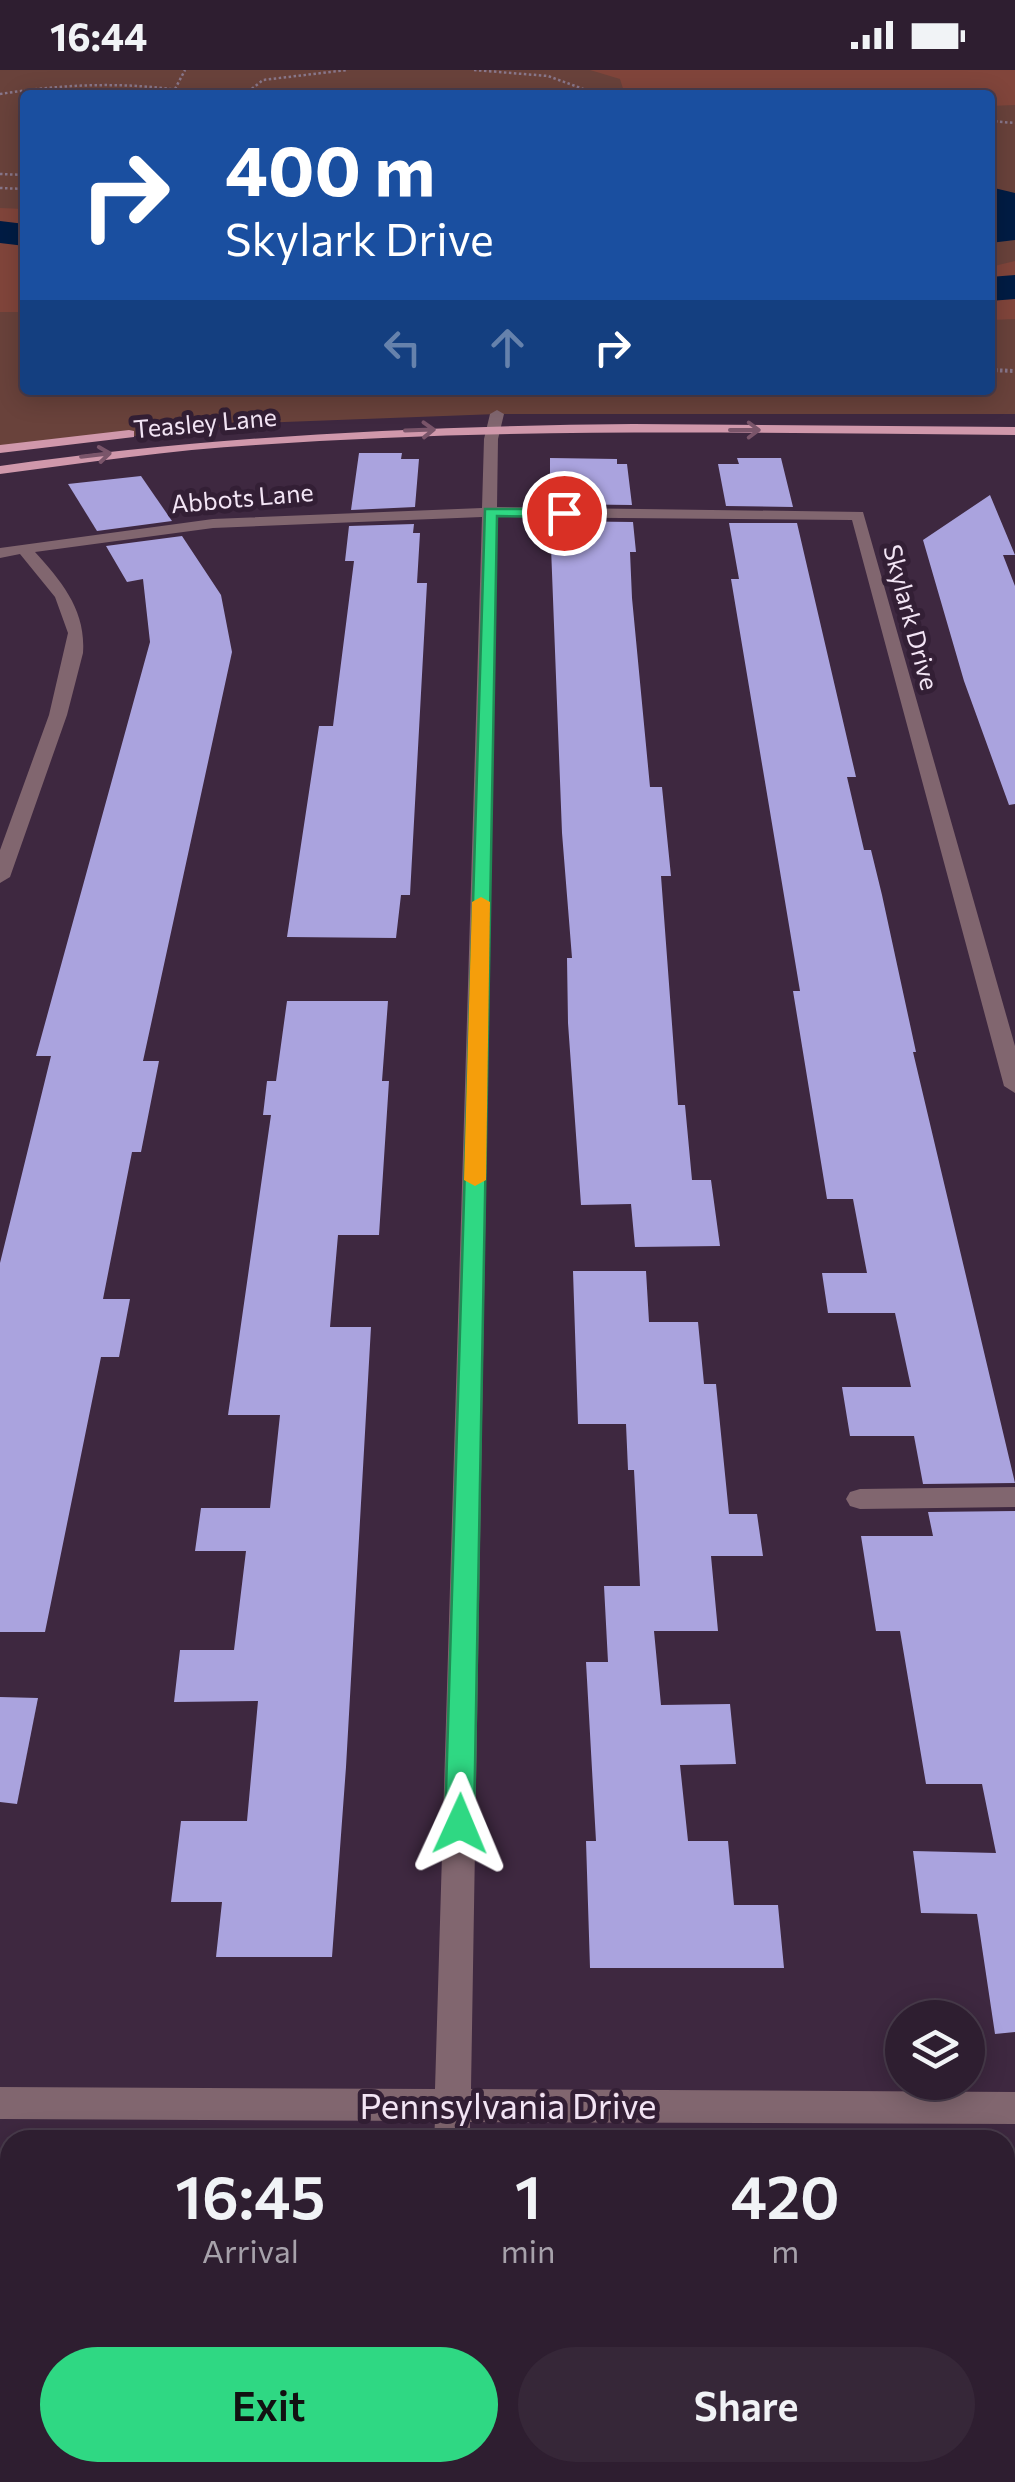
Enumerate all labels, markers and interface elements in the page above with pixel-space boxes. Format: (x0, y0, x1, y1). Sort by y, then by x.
text: 16:44 (50, 12, 147, 59)
text: 400 m (225, 125, 435, 210)
icon: right (60, 130, 190, 260)
text: Skylark Drive (225, 210, 494, 265)
icon: left (375, 320, 430, 375)
icon: ahead (480, 320, 535, 375)
icon: right (585, 320, 640, 375)
street label: Teasley Lane (132, 401, 278, 443)
one-way arrow (404, 420, 436, 439)
one-way arrow (728, 420, 761, 440)
one-way arrow (80, 445, 112, 464)
pin (522, 471, 607, 556)
street label: Abbots Lane (170, 476, 314, 518)
icon: arrive (537, 486, 592, 541)
street label: Skylark Drive (878, 541, 946, 693)
position arrow (408, 1772, 512, 1876)
map controls (885, 2000, 985, 2100)
button: layers (885, 2000, 985, 2100)
street label: Pennsylvania Drive (359, 2083, 657, 2126)
text: 16:45 (175, 2158, 325, 2231)
text: 1 (515, 2158, 541, 2231)
text: 420 (731, 2158, 840, 2231)
text: Arrival (202, 2230, 299, 2270)
text: min (501, 2230, 555, 2270)
text: m (771, 2230, 799, 2270)
button: Exit (40, 2347, 498, 2462)
button: Share (518, 2347, 975, 2462)

